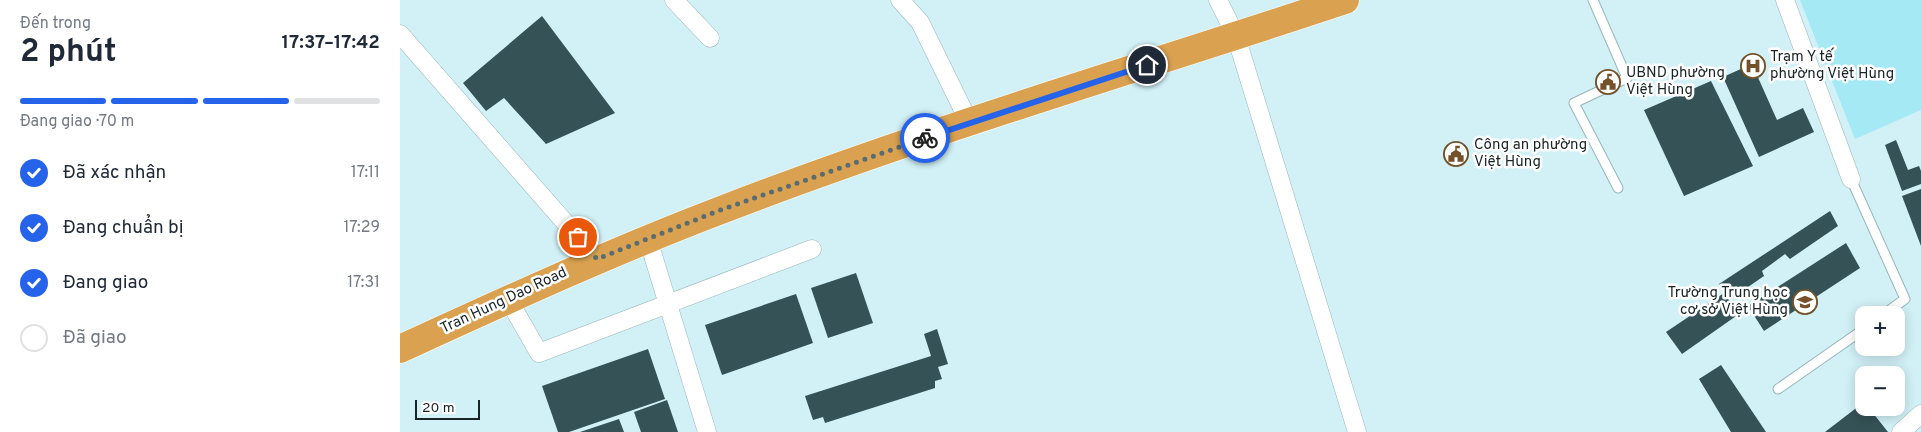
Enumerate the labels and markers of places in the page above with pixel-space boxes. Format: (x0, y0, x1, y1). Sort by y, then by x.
pin (1126, 44, 1168, 86)
place label: Trạm Y tế phường Việt Hùng (1770, 47, 1894, 84)
hospital icon: Trạm Y tế phường Việt Hùng (1740, 53, 1766, 79)
place label: UBND phường Việt Hùng (1626, 64, 1725, 100)
public building icon: UBND phường Việt Hùng (1595, 69, 1621, 95)
place label: Công an phường Việt Hùng (1474, 136, 1587, 172)
public building icon: Công an phường Việt Hùng (1443, 141, 1469, 167)
pin (557, 216, 599, 258)
place label: Trường Trung học cơ sở Việt Hùng (1667, 284, 1788, 320)
school or university icon: Trường Trung học cơ sở Việt Hùng (1792, 289, 1818, 315)

